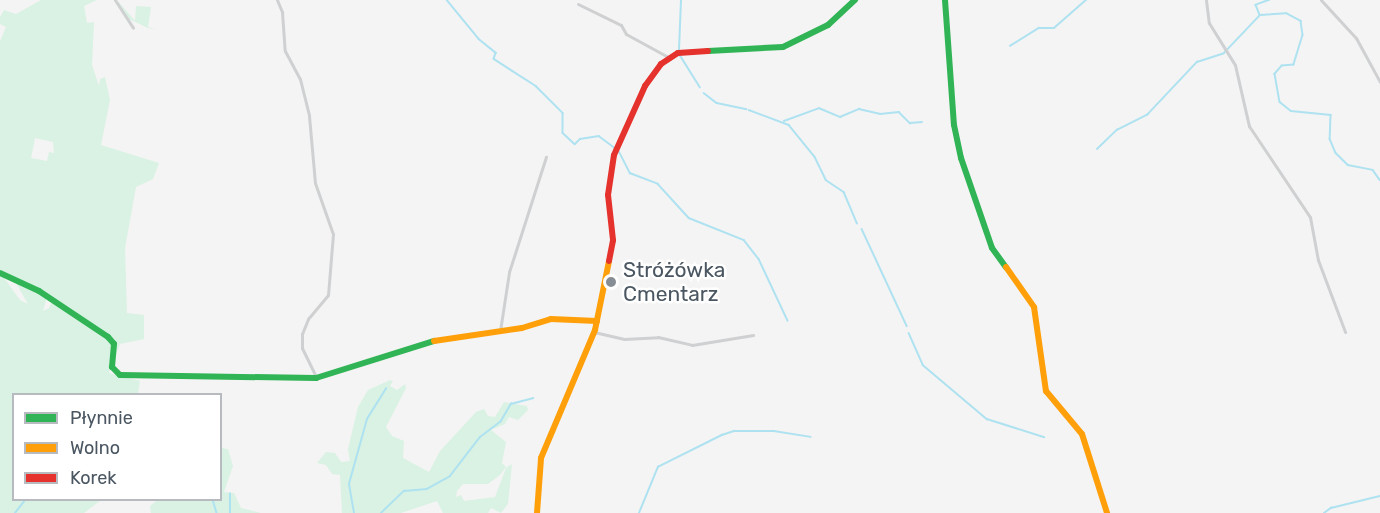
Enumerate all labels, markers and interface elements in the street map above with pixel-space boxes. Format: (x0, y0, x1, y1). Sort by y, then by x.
place label: Stróżówka Cmentarz (623, 257, 725, 307)
marker: Stróżówka Cmentarz (604, 275, 618, 289)
legend (12, 393, 222, 501)
text: Płynnie (70, 407, 133, 429)
text: Wolno (70, 437, 120, 459)
text: Korek (70, 467, 117, 489)

